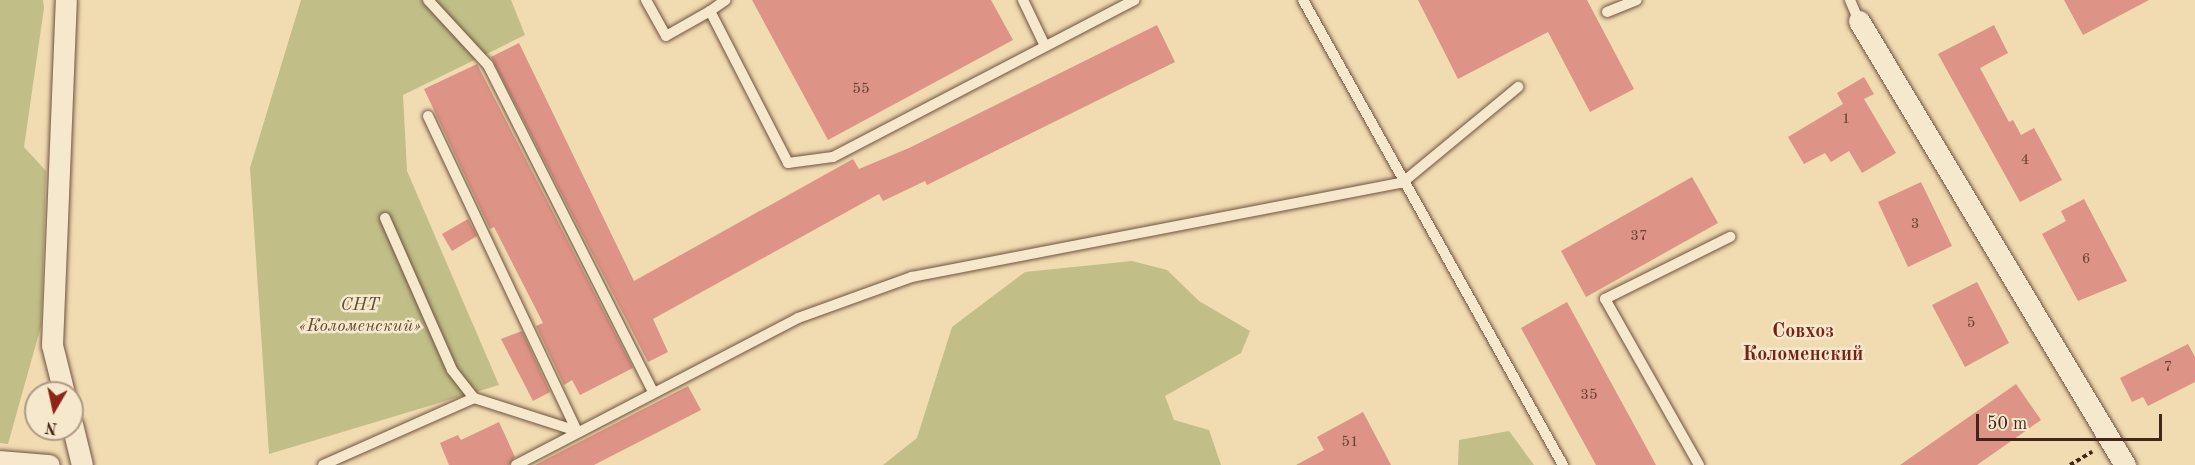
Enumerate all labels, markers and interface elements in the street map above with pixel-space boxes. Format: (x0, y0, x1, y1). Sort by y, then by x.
house number: 55 (852, 81, 870, 99)
house number: 1 (1842, 111, 1850, 129)
house number: 4 (2021, 152, 2029, 170)
house number: 3 (1911, 216, 1919, 234)
house number: 37 (1630, 228, 1648, 246)
house number: 6 (2082, 251, 2090, 269)
park label: СНТ «Коломенский» (299, 295, 421, 338)
house number: 5 (1967, 315, 1975, 333)
district label: Совхоз Коломенский (1742, 321, 1864, 368)
house number: 7 (2164, 359, 2172, 377)
north arrow (24, 381, 84, 441)
house number: 35 (1580, 387, 1598, 405)
scale bar (1979, 402, 2165, 440)
text: 50 m (1987, 415, 2027, 433)
text: N (44, 418, 59, 436)
house number: 51 (1341, 434, 1359, 452)

